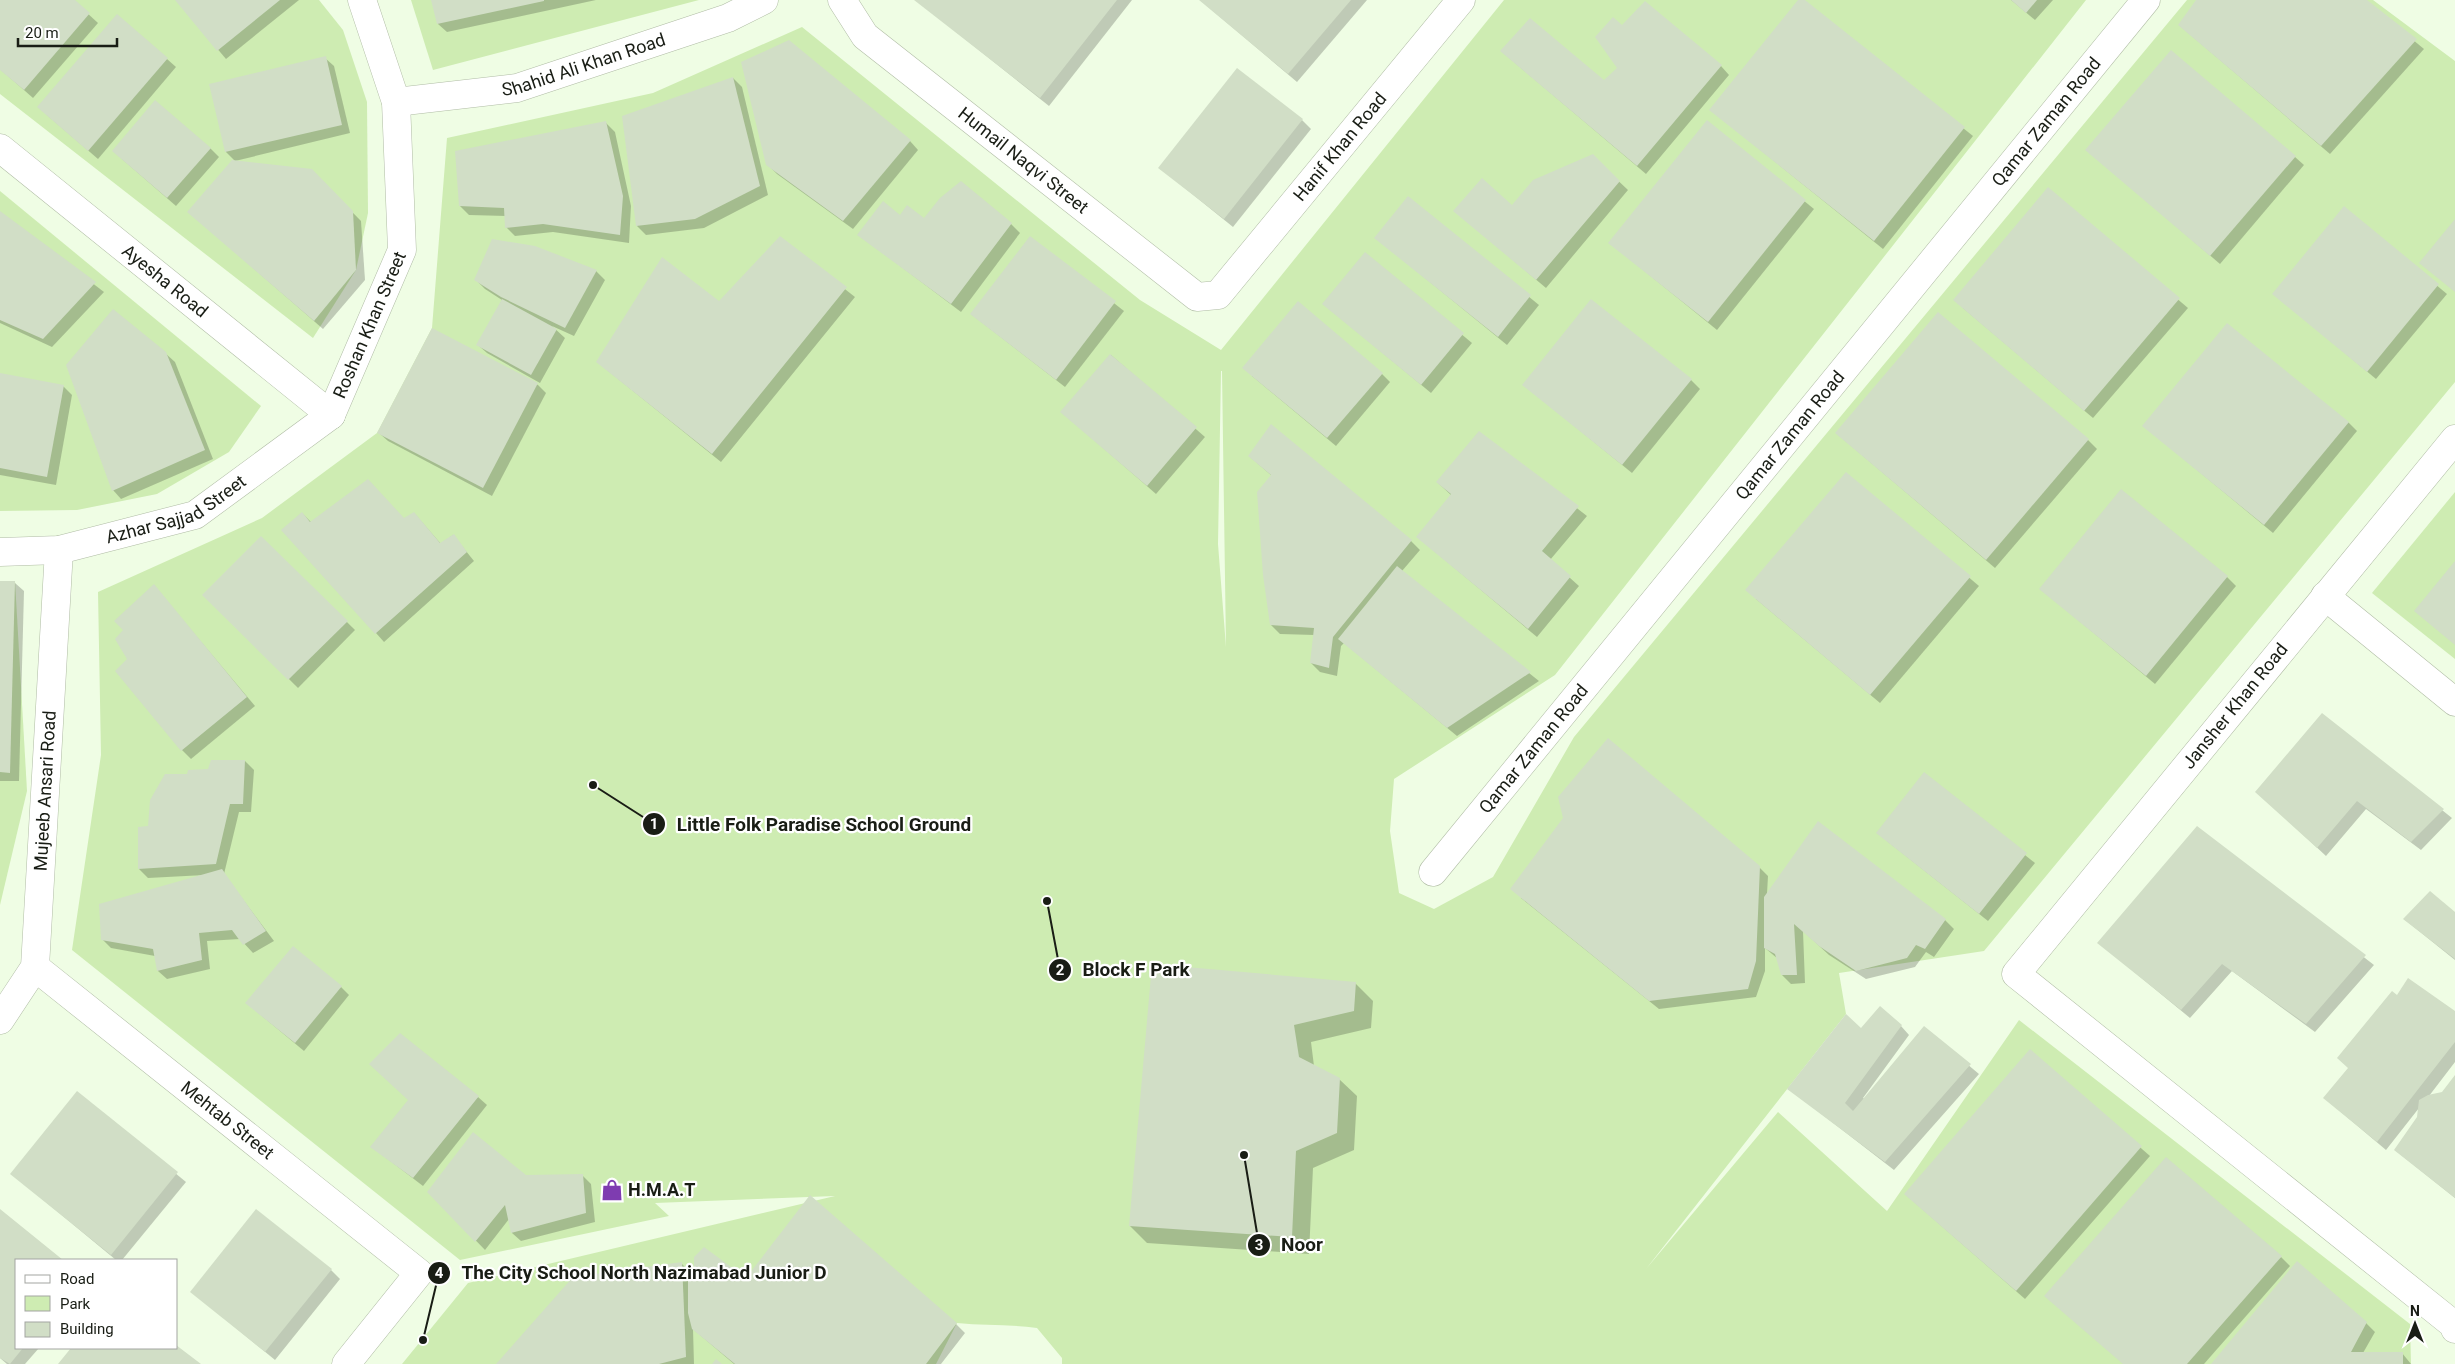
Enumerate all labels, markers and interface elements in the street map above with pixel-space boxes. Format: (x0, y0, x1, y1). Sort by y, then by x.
scale bar (18, 15, 116, 47)
text: 20 m (25, 24, 59, 42)
street label: Shahid Ali Khan Road (500, 29, 668, 100)
street label: Qamar Zaman Road (1987, 53, 2105, 190)
street label: Hanif Khan Road (1289, 88, 1390, 205)
street label: Humail Naqvi Street (954, 102, 1093, 218)
street label: Ayesha Road (118, 240, 212, 322)
street label: Roshan Khan Street (328, 248, 410, 401)
street label: Qamar Zaman Road (1731, 366, 1848, 504)
street label: Azhar Sajjad Street (104, 470, 250, 547)
street label: Jansher Khan Road (2177, 639, 2292, 773)
street label: Qamar Zaman Road (1474, 680, 1592, 817)
street label: Mujeeb Ansari Road (30, 710, 60, 872)
callout: Little Folk Paradise School Ground (642, 807, 981, 841)
text: Little Folk Paradise School Ground (677, 813, 971, 836)
text: 1 (650, 815, 658, 833)
callout: Block F Park (1047, 953, 1199, 987)
text: Block F Park (1082, 958, 1190, 981)
text: 2 (1056, 961, 1065, 979)
street label: Mehtab Street (177, 1077, 278, 1163)
shop icon: H.M.A.T (599, 1177, 625, 1203)
place label: H.M.A.T (628, 1179, 695, 1200)
callout: Noor (1246, 1228, 1333, 1262)
text: Noor (1281, 1233, 1323, 1256)
text: 3 (1255, 1236, 1263, 1254)
callout: The City School North Nazimabad Junior D (426, 1256, 836, 1290)
legend (15, 1259, 178, 1349)
text: The City School North Nazimabad Junior D (461, 1261, 827, 1284)
text: 4 (435, 1264, 444, 1282)
text: Road (60, 1270, 94, 1288)
text: Park (60, 1295, 91, 1313)
north arrow (2390, 1299, 2440, 1349)
text: N (2410, 1303, 2420, 1319)
text: Building (60, 1320, 114, 1338)

